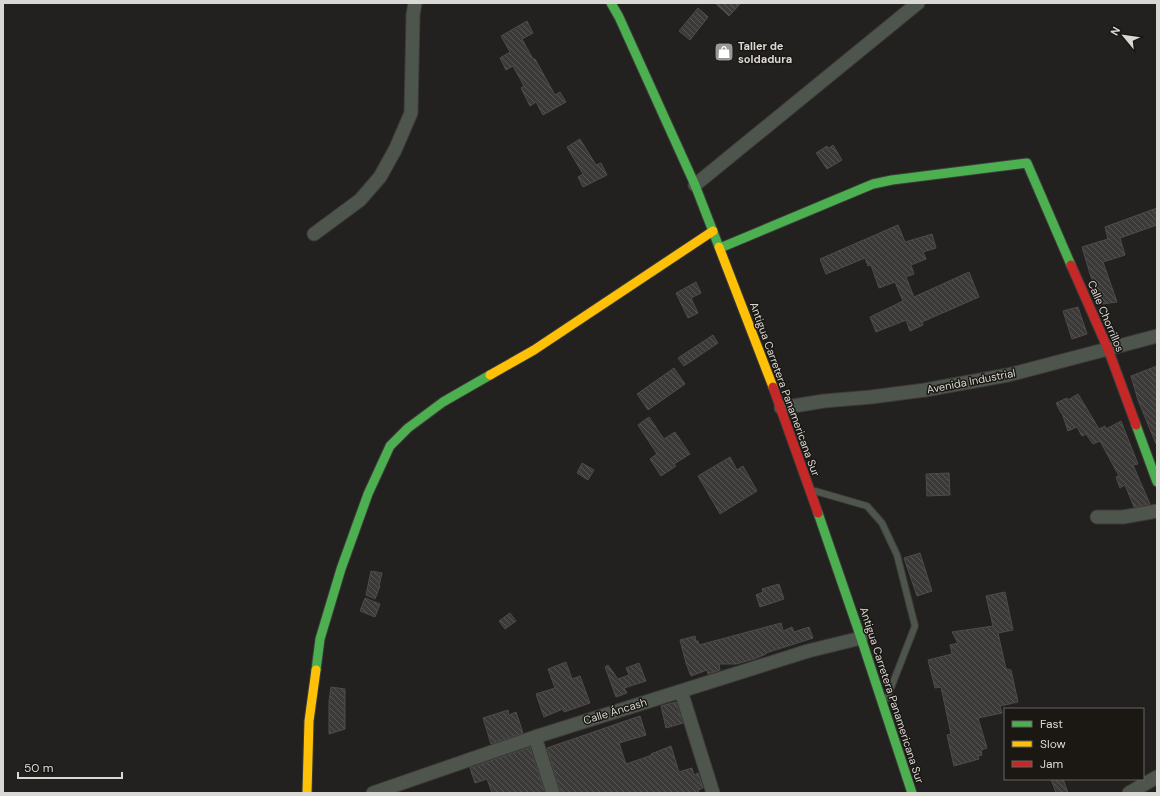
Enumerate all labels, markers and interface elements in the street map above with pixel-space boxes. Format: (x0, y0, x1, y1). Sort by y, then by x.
north arrow (1104, 16, 1144, 56)
text: N (1107, 24, 1123, 38)
place label: Taller de soldadura (738, 39, 792, 66)
shop icon: Taller de soldadura (713, 41, 735, 63)
street label: Calle Chorrillos (1085, 278, 1127, 354)
street label: Antigua Carretera Panamericana Sur (747, 300, 823, 478)
street label: Avenida Industrial (925, 366, 1017, 396)
street label: Antigua Carretera Panamericana Sur (857, 605, 927, 785)
street label: Calle Áncash (582, 695, 648, 727)
legend (1004, 708, 1144, 780)
text: Fast (1040, 716, 1063, 732)
text: Slow (1040, 736, 1066, 752)
scale bar (18, 754, 122, 780)
text: Jam (1040, 756, 1063, 772)
text: 50 m (24, 760, 53, 776)

